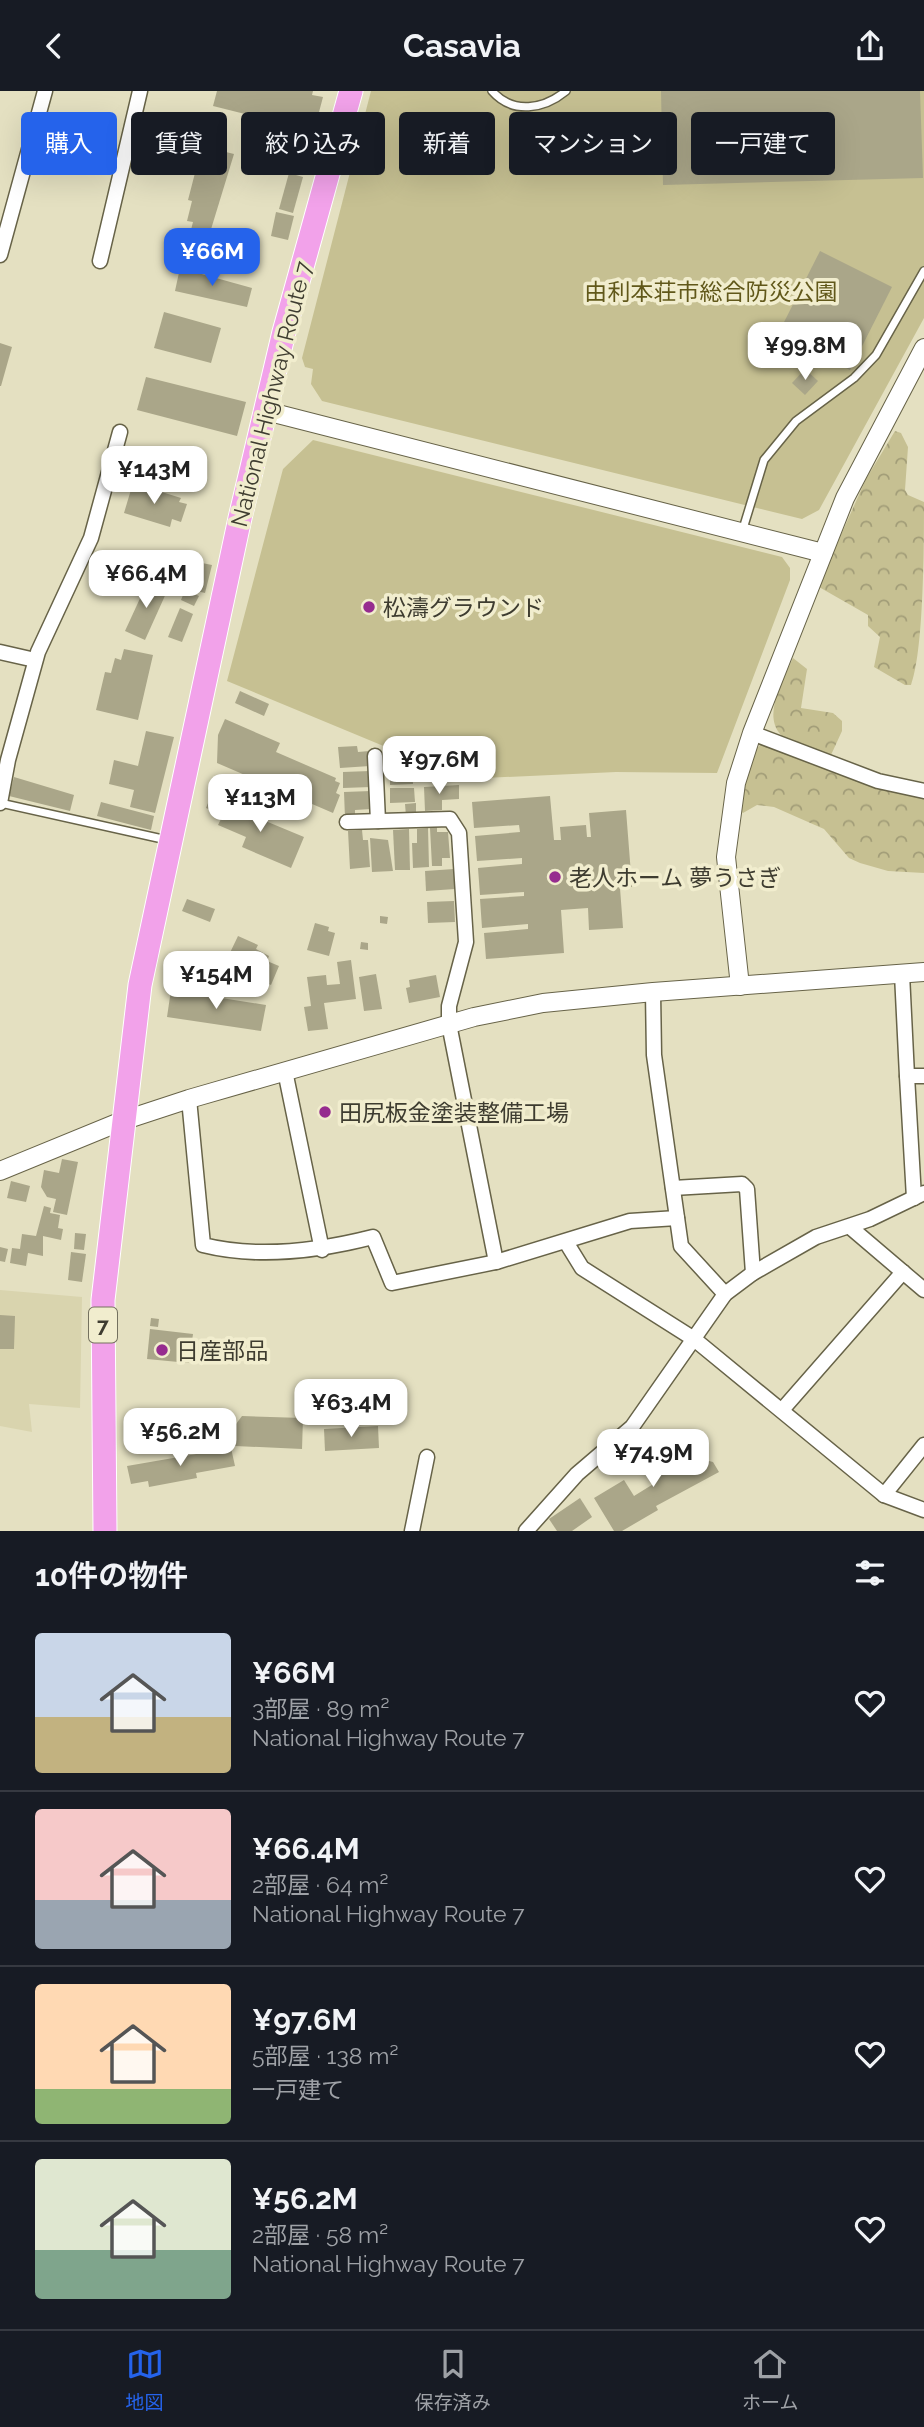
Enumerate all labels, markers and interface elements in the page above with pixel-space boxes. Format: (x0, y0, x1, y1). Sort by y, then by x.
icon: back (35, 27, 73, 65)
text: Casavia (403, 27, 521, 64)
icon: share (851, 27, 889, 65)
chip: 購入 (21, 112, 117, 175)
chip: 賃貸 (131, 112, 227, 175)
chip: 絞り込み (241, 112, 385, 175)
chip: 新着 (399, 112, 495, 175)
chip: マンション (509, 112, 677, 175)
chip: 一戸建て (691, 112, 835, 175)
pin: ¥66M (171, 229, 253, 288)
text: ¥66M (180, 237, 244, 264)
street label: National Highway Route 7 (225, 258, 317, 530)
park label: 由利本荘市総合防災公園 (585, 278, 838, 305)
pin: ¥99.8M (748, 323, 862, 382)
text: ¥99.8M (764, 331, 846, 358)
pin: ¥143M (105, 447, 203, 506)
text: ¥143M (117, 455, 191, 482)
pin: ¥66.4M (89, 551, 203, 610)
text: ¥66.4M (105, 559, 187, 586)
place label: 松濤グラウンド (383, 594, 544, 621)
marker: 松濤グラウンド (361, 599, 377, 615)
pin: ¥97.6M (382, 737, 496, 796)
text: ¥97.6M (399, 745, 479, 772)
pin: ¥113M (211, 775, 309, 834)
text: ¥113M (224, 783, 296, 810)
place label: 老人ホーム 夢うさぎ (569, 864, 781, 891)
marker: 老人ホーム 夢うさぎ (547, 869, 563, 885)
pin: ¥154M (167, 951, 265, 1011)
text: ¥154M (179, 960, 253, 987)
place label: 田尻板金塗装整備工場 (339, 1099, 569, 1126)
marker: 田尻板金塗装整備工場 (317, 1104, 333, 1120)
road number: 7 (89, 1307, 117, 1343)
place label: 日産部品 (176, 1337, 268, 1364)
marker: 日産部品 (154, 1342, 170, 1358)
pin: ¥63.4M (294, 1379, 408, 1439)
text: ¥63.4M (310, 1388, 392, 1415)
pin: ¥56.2M (123, 1409, 237, 1468)
text: ¥56.2M (139, 1417, 221, 1444)
pin: ¥74.9M (596, 1429, 710, 1489)
text: ¥74.9M (613, 1438, 693, 1465)
icon: filters (851, 1554, 889, 1592)
text: 10件の物件 (35, 1558, 188, 1593)
text: ¥66M (252, 1655, 336, 1690)
icon: home (91, 1661, 175, 1745)
icon: heart (851, 1684, 889, 1722)
text: 3部屋 · 89 m² (252, 1695, 389, 1722)
text: National Highway Route 7 (252, 1724, 525, 1751)
text: ¥66.4M (252, 1831, 360, 1866)
icon: home (91, 1837, 175, 1921)
icon: heart (851, 1860, 889, 1898)
text: 2部屋 · 64 m² (252, 1871, 388, 1898)
text: National Highway Route 7 (252, 1900, 525, 1927)
text: ¥97.6M (252, 2002, 357, 2037)
icon: home (91, 2012, 175, 2096)
icon: heart (851, 2035, 889, 2073)
text: 5部屋 · 138 m² (252, 2042, 398, 2069)
text: 一戸建て (252, 2076, 344, 2103)
text: ¥56.2M (252, 2181, 358, 2216)
icon: home (91, 2187, 175, 2271)
icon: heart (851, 2210, 889, 2248)
text: 2部屋 · 58 m² (252, 2221, 388, 2248)
text: National Highway Route 7 (252, 2250, 525, 2277)
tab: 地図 (126, 2345, 164, 2414)
tab: 保存済み (415, 2345, 491, 2414)
tab: ホーム (742, 2345, 798, 2414)

